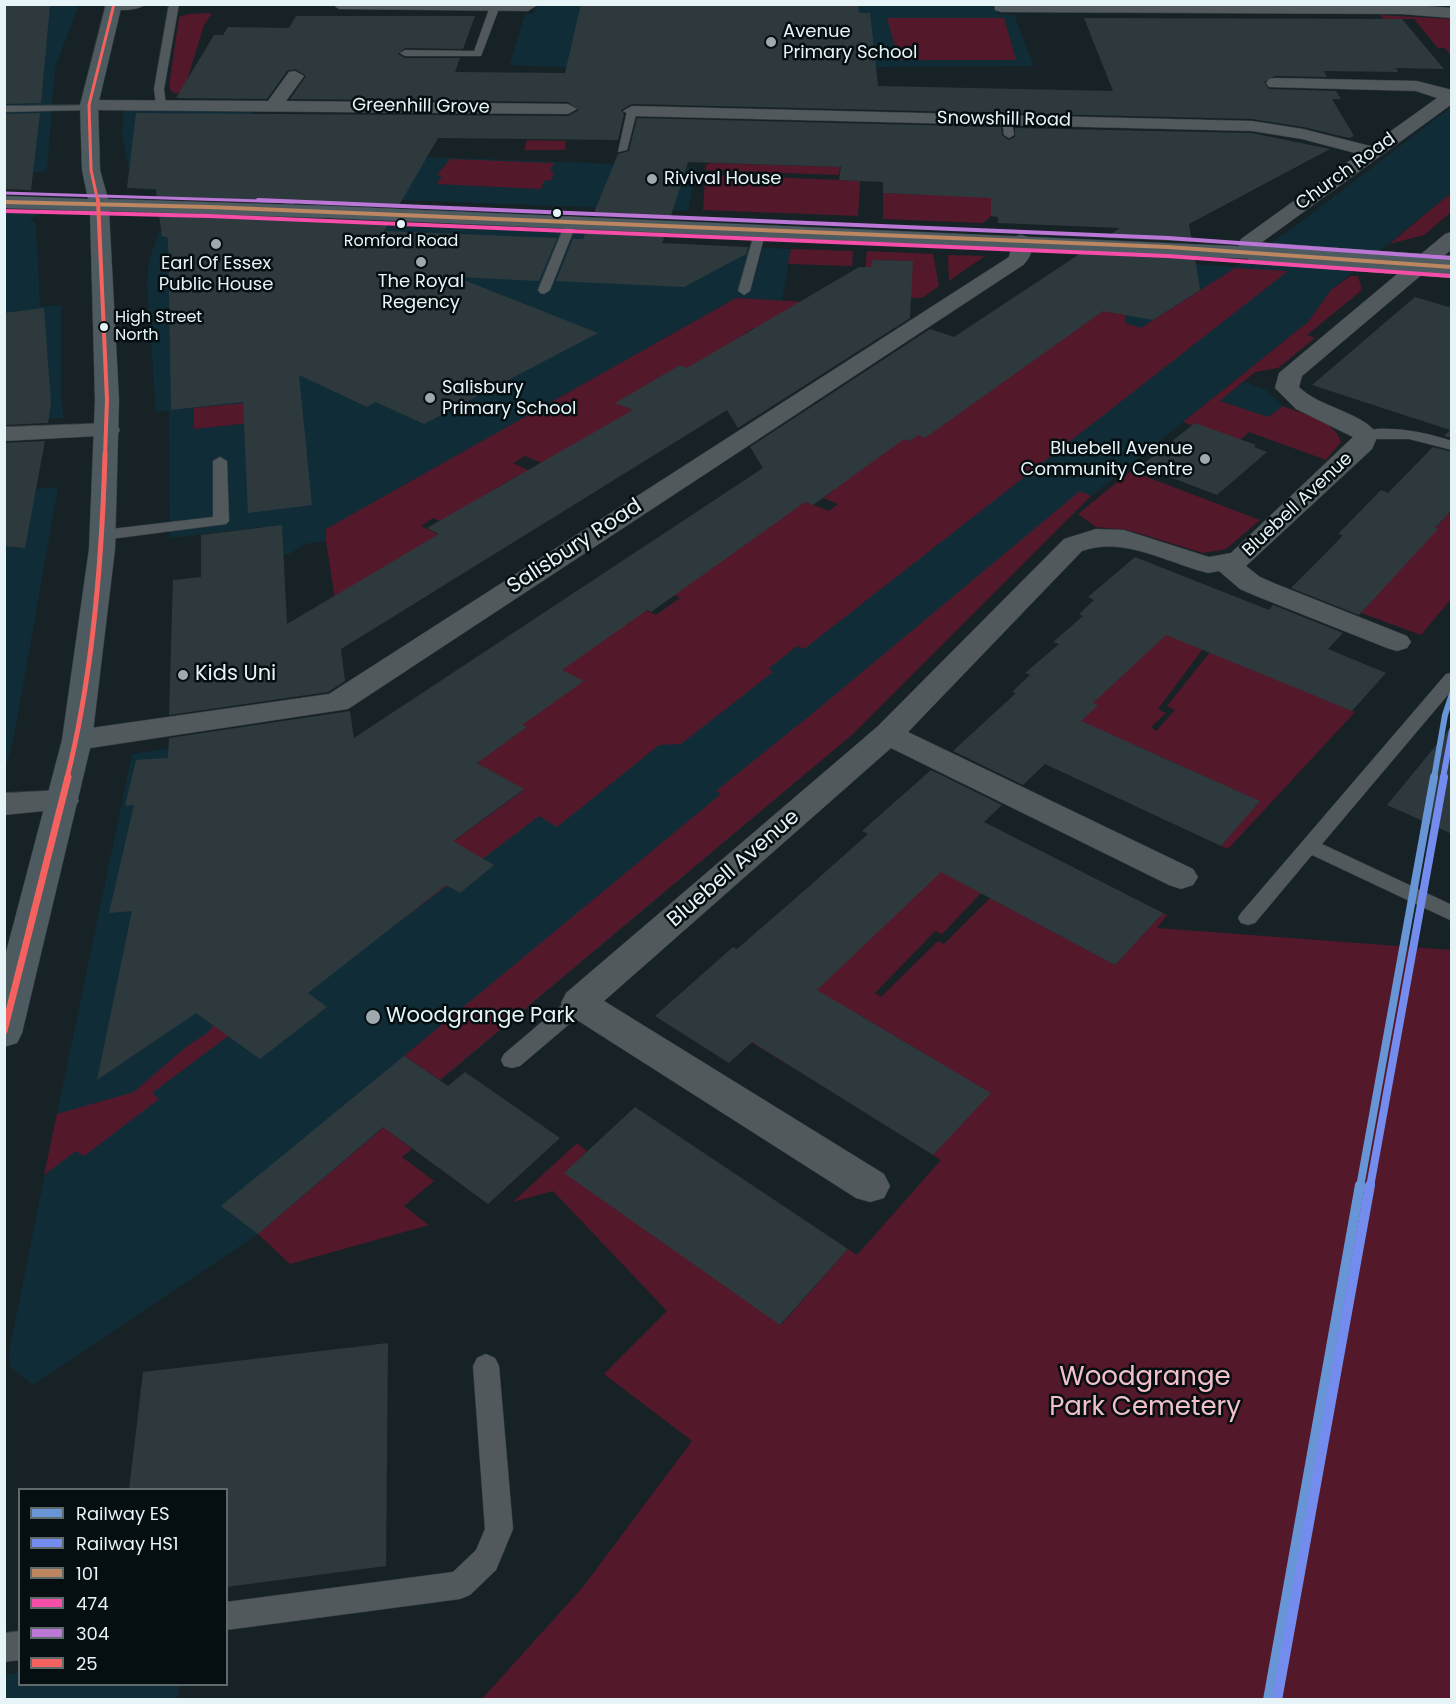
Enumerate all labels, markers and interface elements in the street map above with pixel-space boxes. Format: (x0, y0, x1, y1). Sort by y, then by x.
place label: Avenue Primary School (783, 21, 917, 63)
marker: Avenue Primary School (764, 35, 778, 49)
street label: Greenhill Grove (352, 95, 490, 119)
street label: Snowshill Road (937, 108, 1071, 132)
street label: Church Road (1292, 129, 1400, 215)
place label: Rivival House (664, 168, 781, 190)
marker: Rivival House (645, 172, 659, 186)
unlabelled marker (551, 207, 563, 219)
marker: Romford Road (395, 218, 407, 230)
place label: Romford Road (344, 232, 458, 252)
marker: Earl Of Essex Public House (209, 237, 223, 251)
place label: Earl Of Essex Public House (159, 253, 273, 296)
marker: The Royal Regency (414, 255, 428, 269)
place label: The Royal Regency (378, 271, 464, 314)
place label: High Street North (115, 308, 202, 346)
marker: High Street North (98, 321, 110, 333)
place label: Salisbury Primary School (442, 377, 576, 420)
marker: Salisbury Primary School (423, 391, 437, 405)
place label: Bluebell Avenue Community Centre (1021, 438, 1193, 480)
street label: Bluebell Avenue (1238, 448, 1358, 562)
marker: Bluebell Avenue Community Centre (1198, 452, 1212, 466)
street label: Salisbury Road (503, 494, 647, 600)
place label: Kids Uni (195, 662, 276, 688)
marker: Kids Uni (176, 668, 190, 682)
street label: Bluebell Avenue (663, 805, 805, 933)
place label: Woodgrange Park (386, 1004, 575, 1030)
marker: Woodgrange Park (364, 1008, 382, 1026)
park label: Woodgrange Park Cemetery (1049, 1362, 1241, 1424)
legend (18, 1488, 228, 1686)
text: Railway ES (76, 1501, 170, 1526)
text: Railway HS1 (76, 1531, 179, 1556)
text: 101 (76, 1561, 99, 1586)
text: 474 (76, 1591, 108, 1616)
text: 304 (76, 1621, 109, 1646)
text: 25 (76, 1651, 98, 1676)

